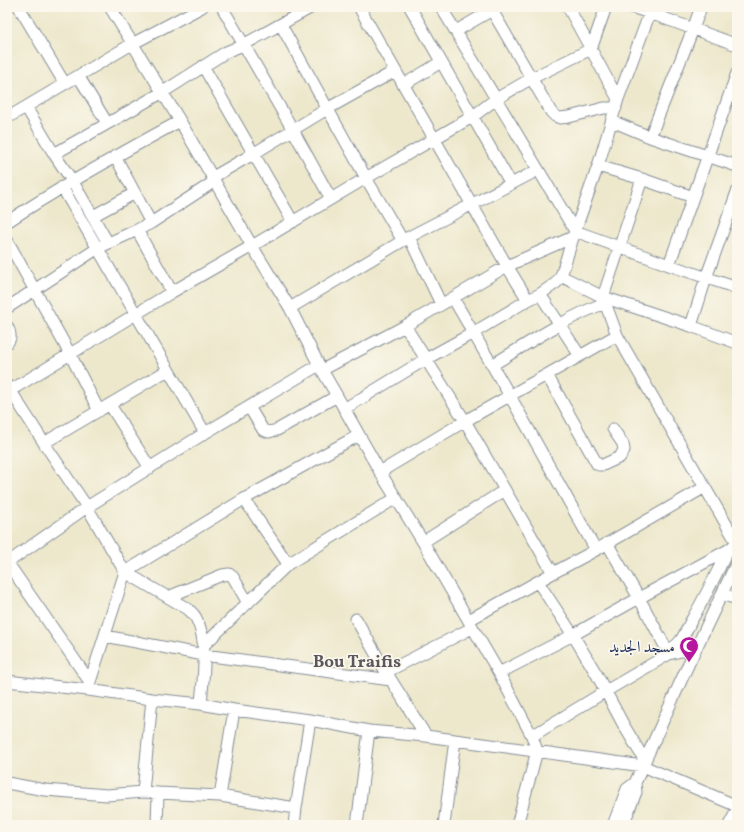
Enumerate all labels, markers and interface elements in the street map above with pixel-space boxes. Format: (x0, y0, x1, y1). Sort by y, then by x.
mosque icon: مسجد الجديد (678, 635, 700, 663)
place label: مسجد الجديد (609, 637, 675, 659)
district label: Bou Traifis (313, 651, 401, 674)

